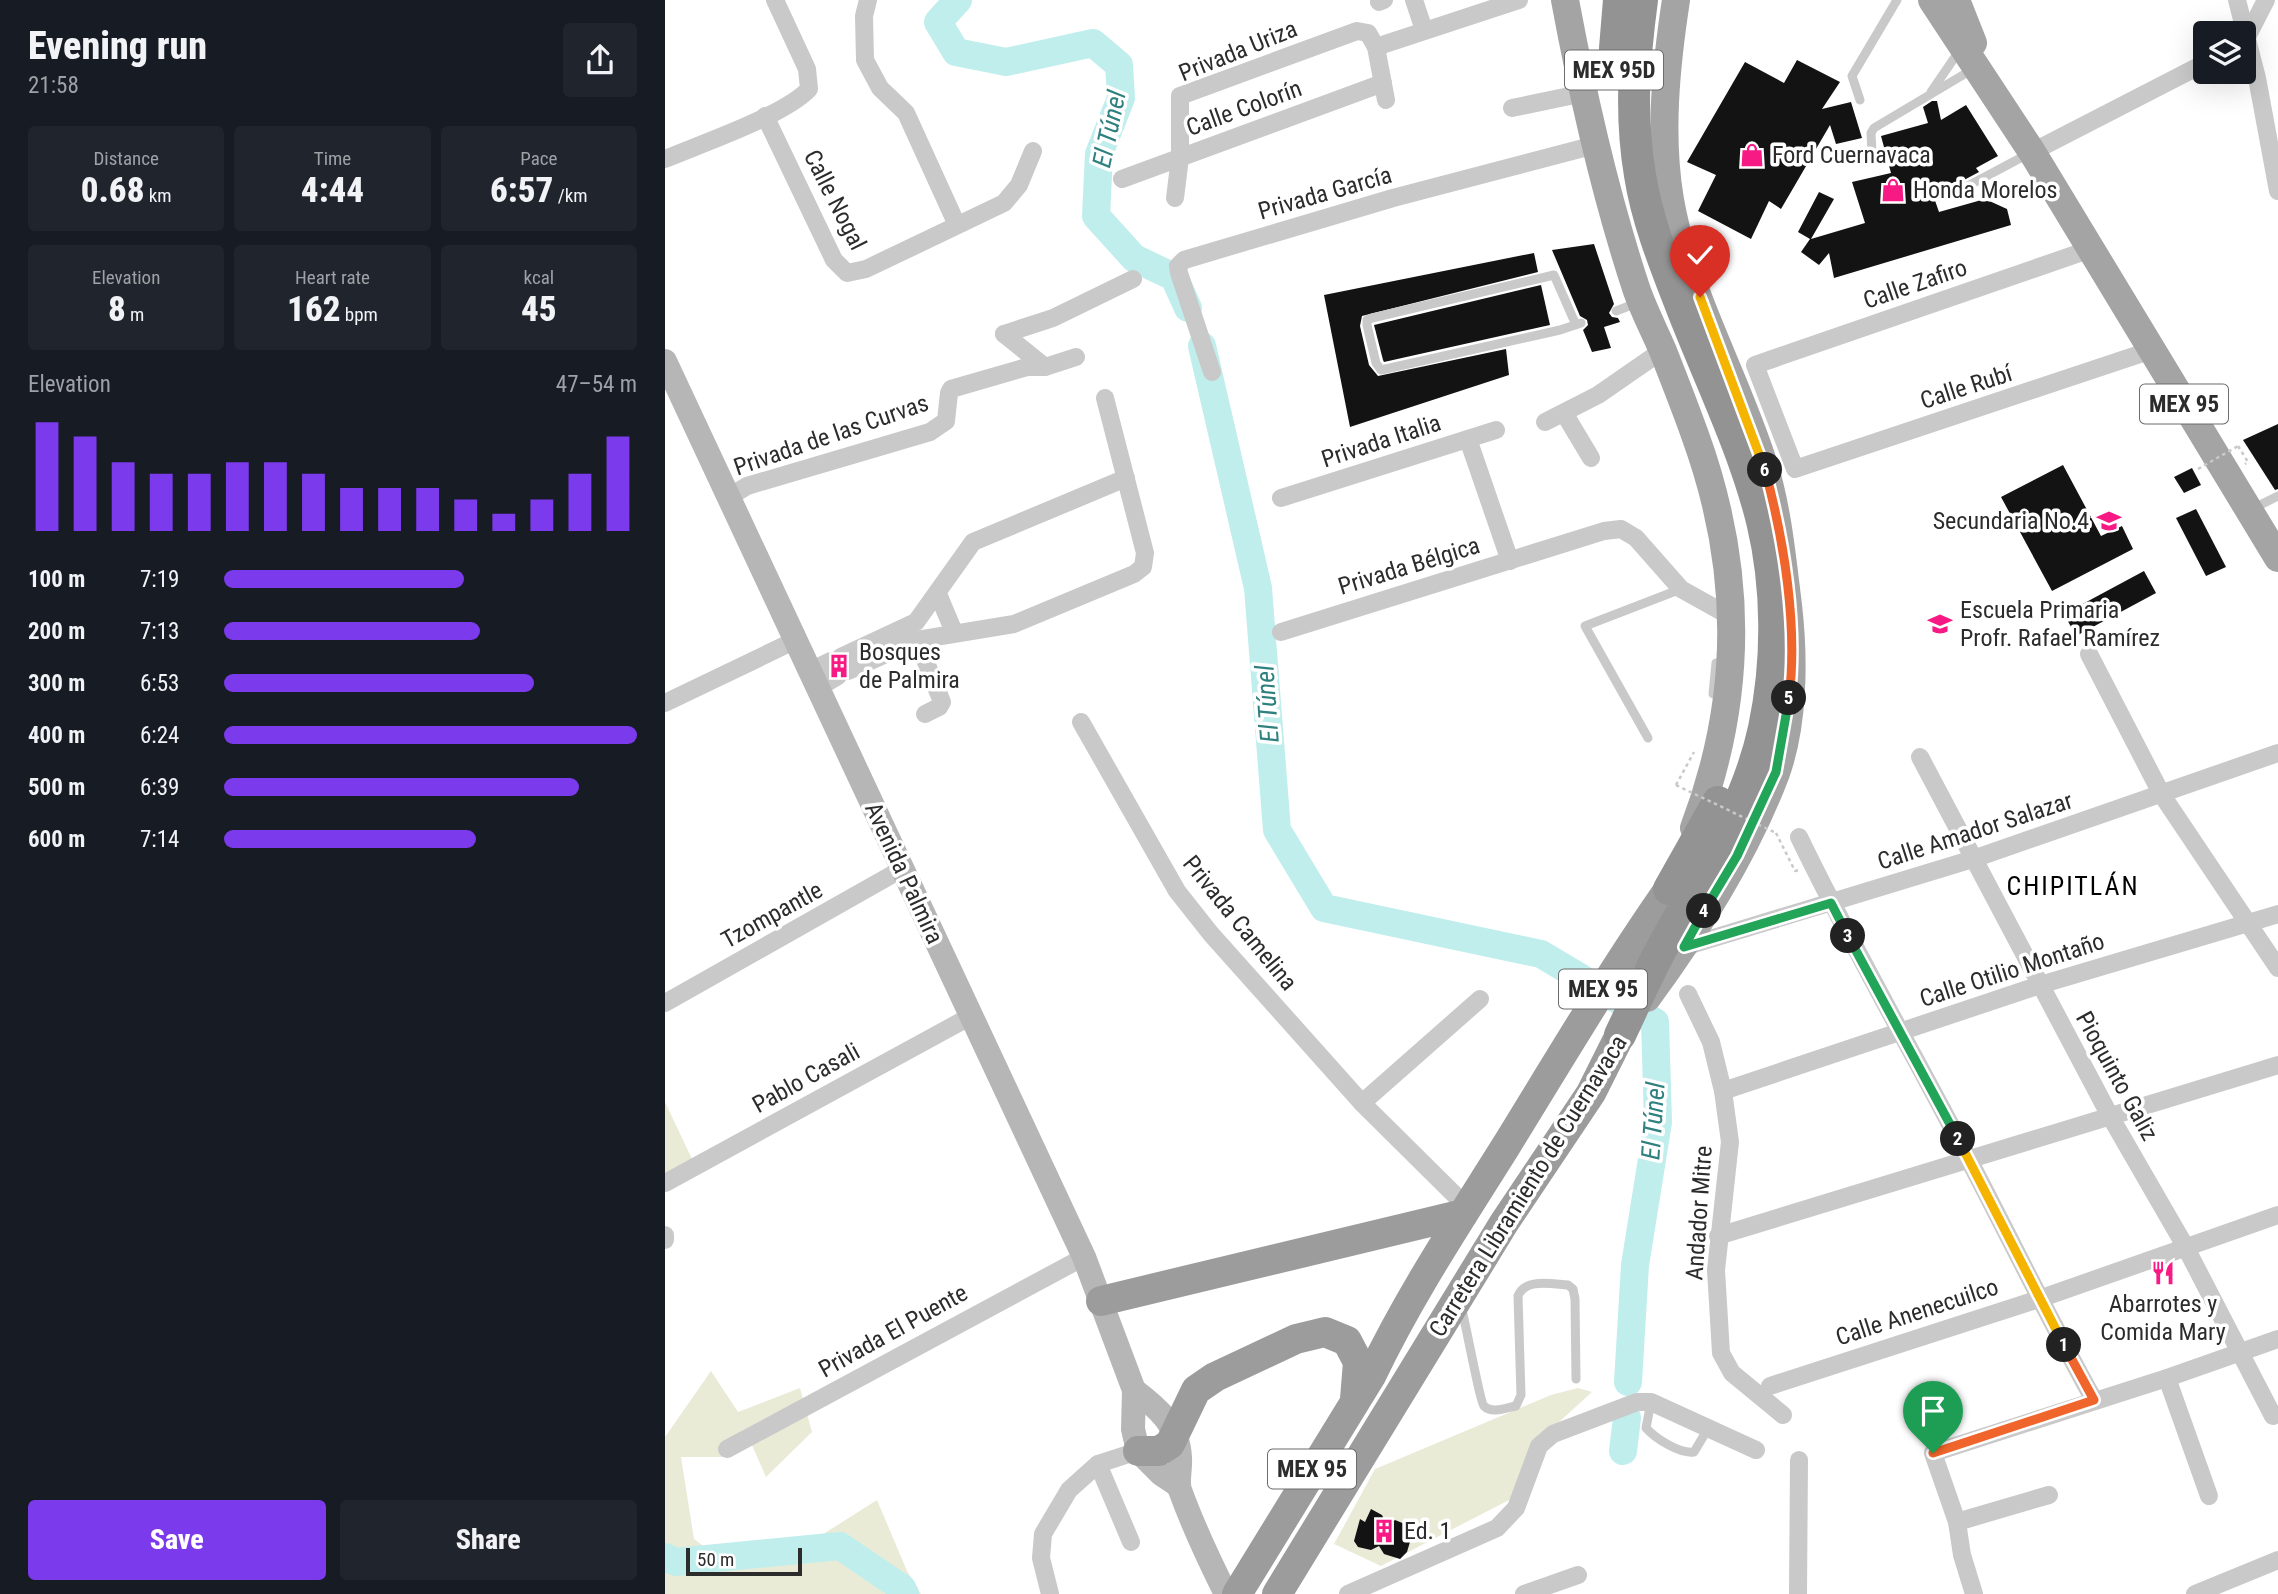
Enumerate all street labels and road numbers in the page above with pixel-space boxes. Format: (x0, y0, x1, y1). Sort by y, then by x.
street label: Privada Uriza (1175, 15, 1301, 87)
road number: MEX 95D (1565, 50, 1663, 90)
street label: Calle Colorín (1183, 74, 1305, 142)
street label: Calle Nogal (798, 145, 872, 255)
street label: Privada García (1255, 161, 1395, 225)
street label: Calle Zafiro (1859, 253, 1971, 315)
street label: Calle Rubí (1917, 359, 2017, 415)
road number: MEX 95 (2140, 384, 2228, 424)
street label: Privada de las Curvas (730, 389, 932, 481)
street label: Privada Italia (1318, 409, 1444, 473)
street label: Privada Bélgica (1335, 531, 1483, 601)
street label: Calle Amador Salazar (1874, 786, 2076, 876)
street label: Avenida Palmira (859, 798, 949, 948)
street label: Privada Camelina (1177, 850, 1303, 996)
street label: Tzompantle (717, 876, 827, 954)
street label: Calle Otilio Montaño (1916, 927, 2108, 1013)
road number: MEX 95 (1559, 970, 1647, 1008)
street label: Pioquinto Galiz (2070, 1007, 2164, 1145)
street label: Carretera Libramiento de Cuernavaca (1423, 1030, 1633, 1342)
street label: Pablo Casali (748, 1037, 864, 1119)
street label: Andador Mitre (1680, 1145, 1718, 1281)
street label: Calle Anenecuilco (1832, 1273, 2002, 1351)
street label: Privada El Puente (814, 1279, 972, 1383)
road number: MEX 95 (1268, 1450, 1356, 1488)

